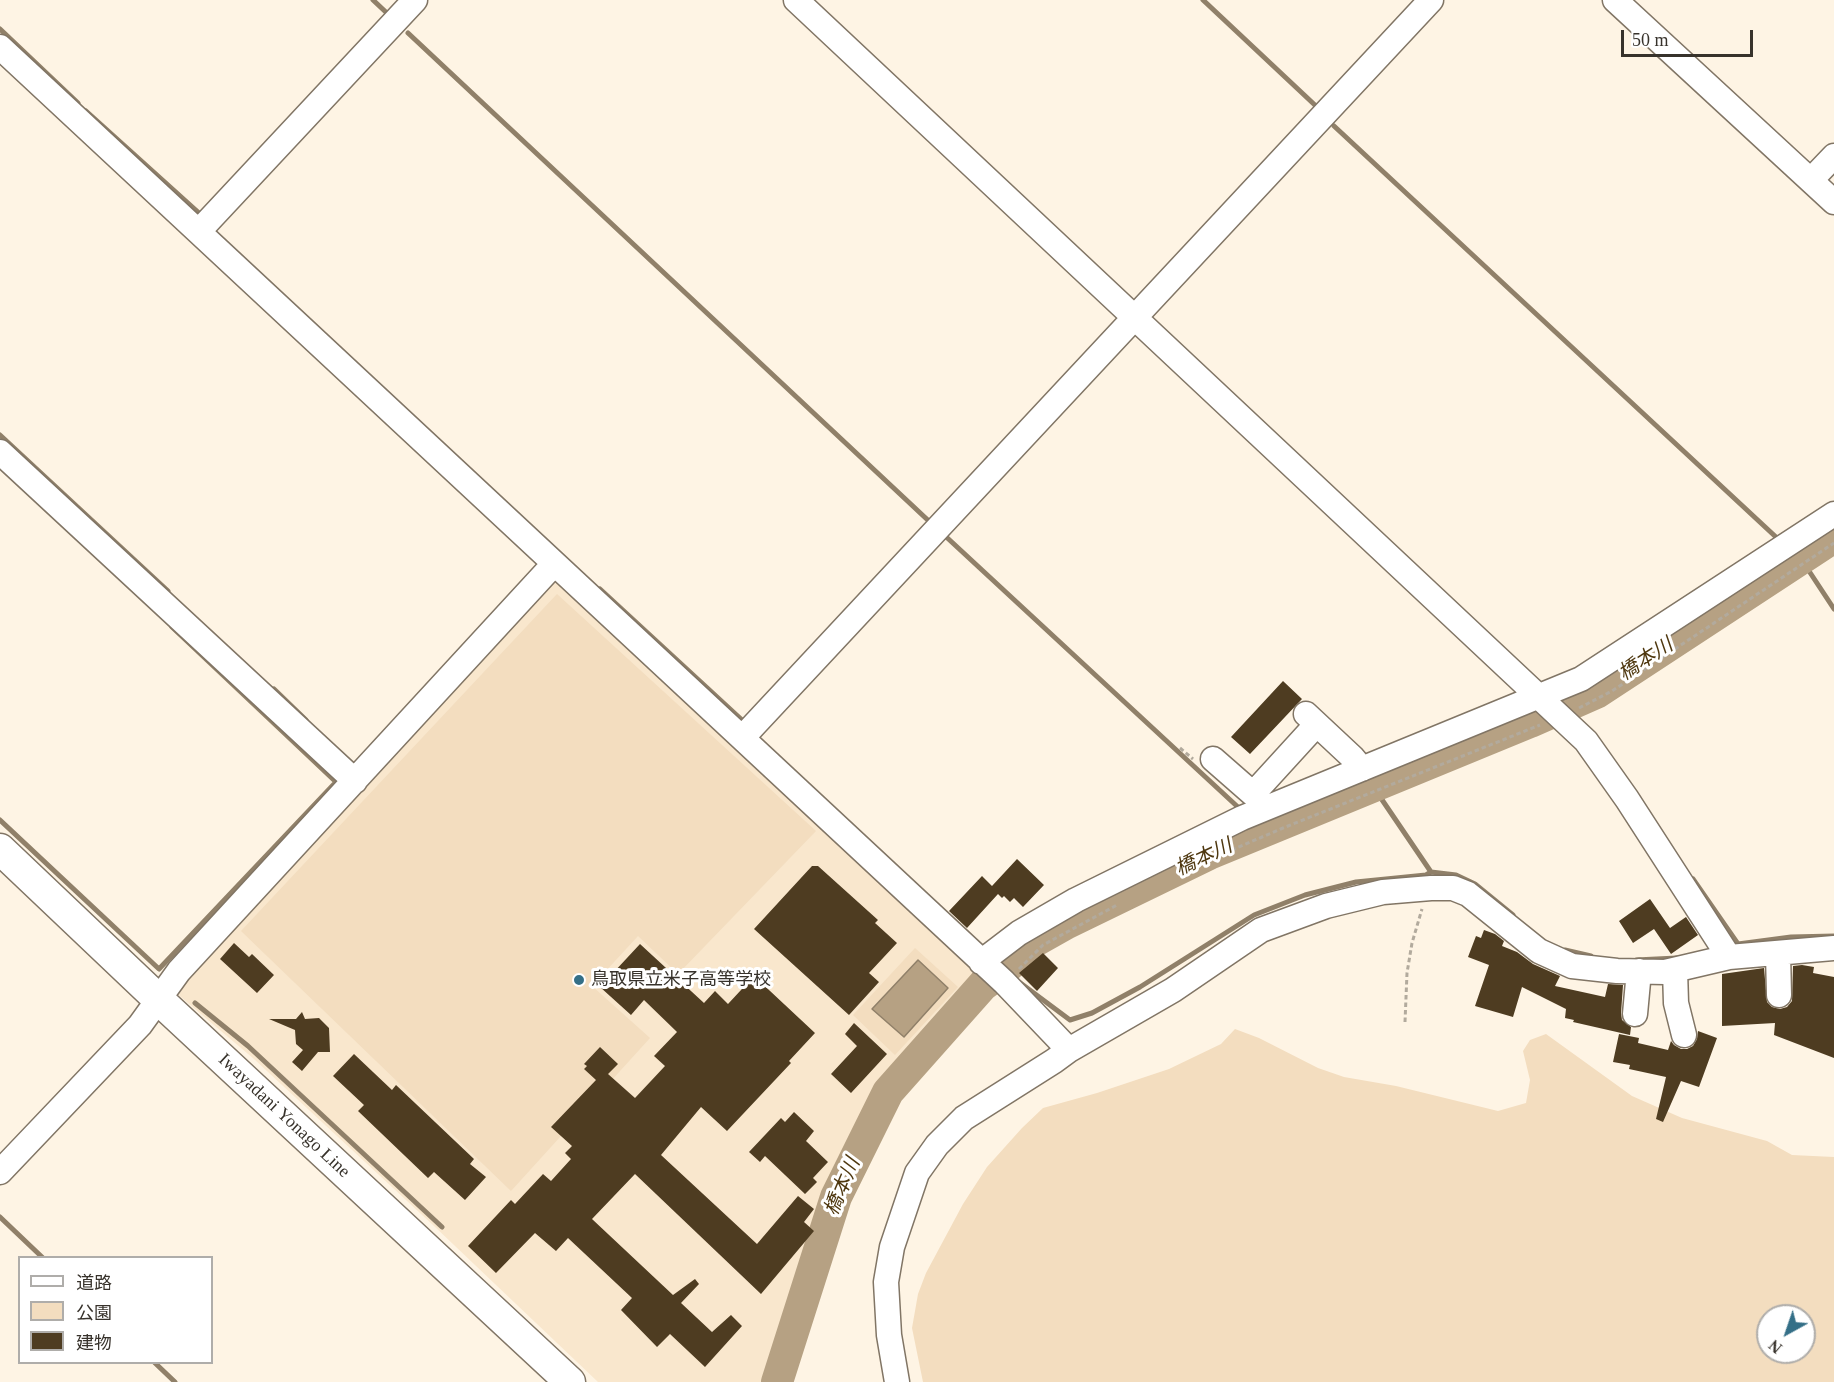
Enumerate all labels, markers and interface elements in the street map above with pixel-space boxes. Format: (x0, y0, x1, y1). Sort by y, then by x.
scale bar (1624, 18, 1756, 56)
text: 50 m (1632, 30, 1669, 50)
water label: 橋本川 (1614, 634, 1678, 686)
water label: 橋本川 (1172, 834, 1236, 882)
place label: 鳥取県立米子高等学校 (591, 969, 771, 991)
marker: 鳥取県立米子高等学校 (572, 973, 586, 987)
street label: Iwayadani Yonago Line (214, 1049, 354, 1183)
water label: 橋本川 (820, 1155, 866, 1219)
legend (18, 1256, 213, 1364)
text: 道路 (76, 1273, 112, 1293)
text: 公園 (76, 1303, 112, 1323)
north arrow (1756, 1304, 1816, 1364)
text: 建物 (76, 1333, 112, 1353)
text: N (1766, 1336, 1785, 1357)

